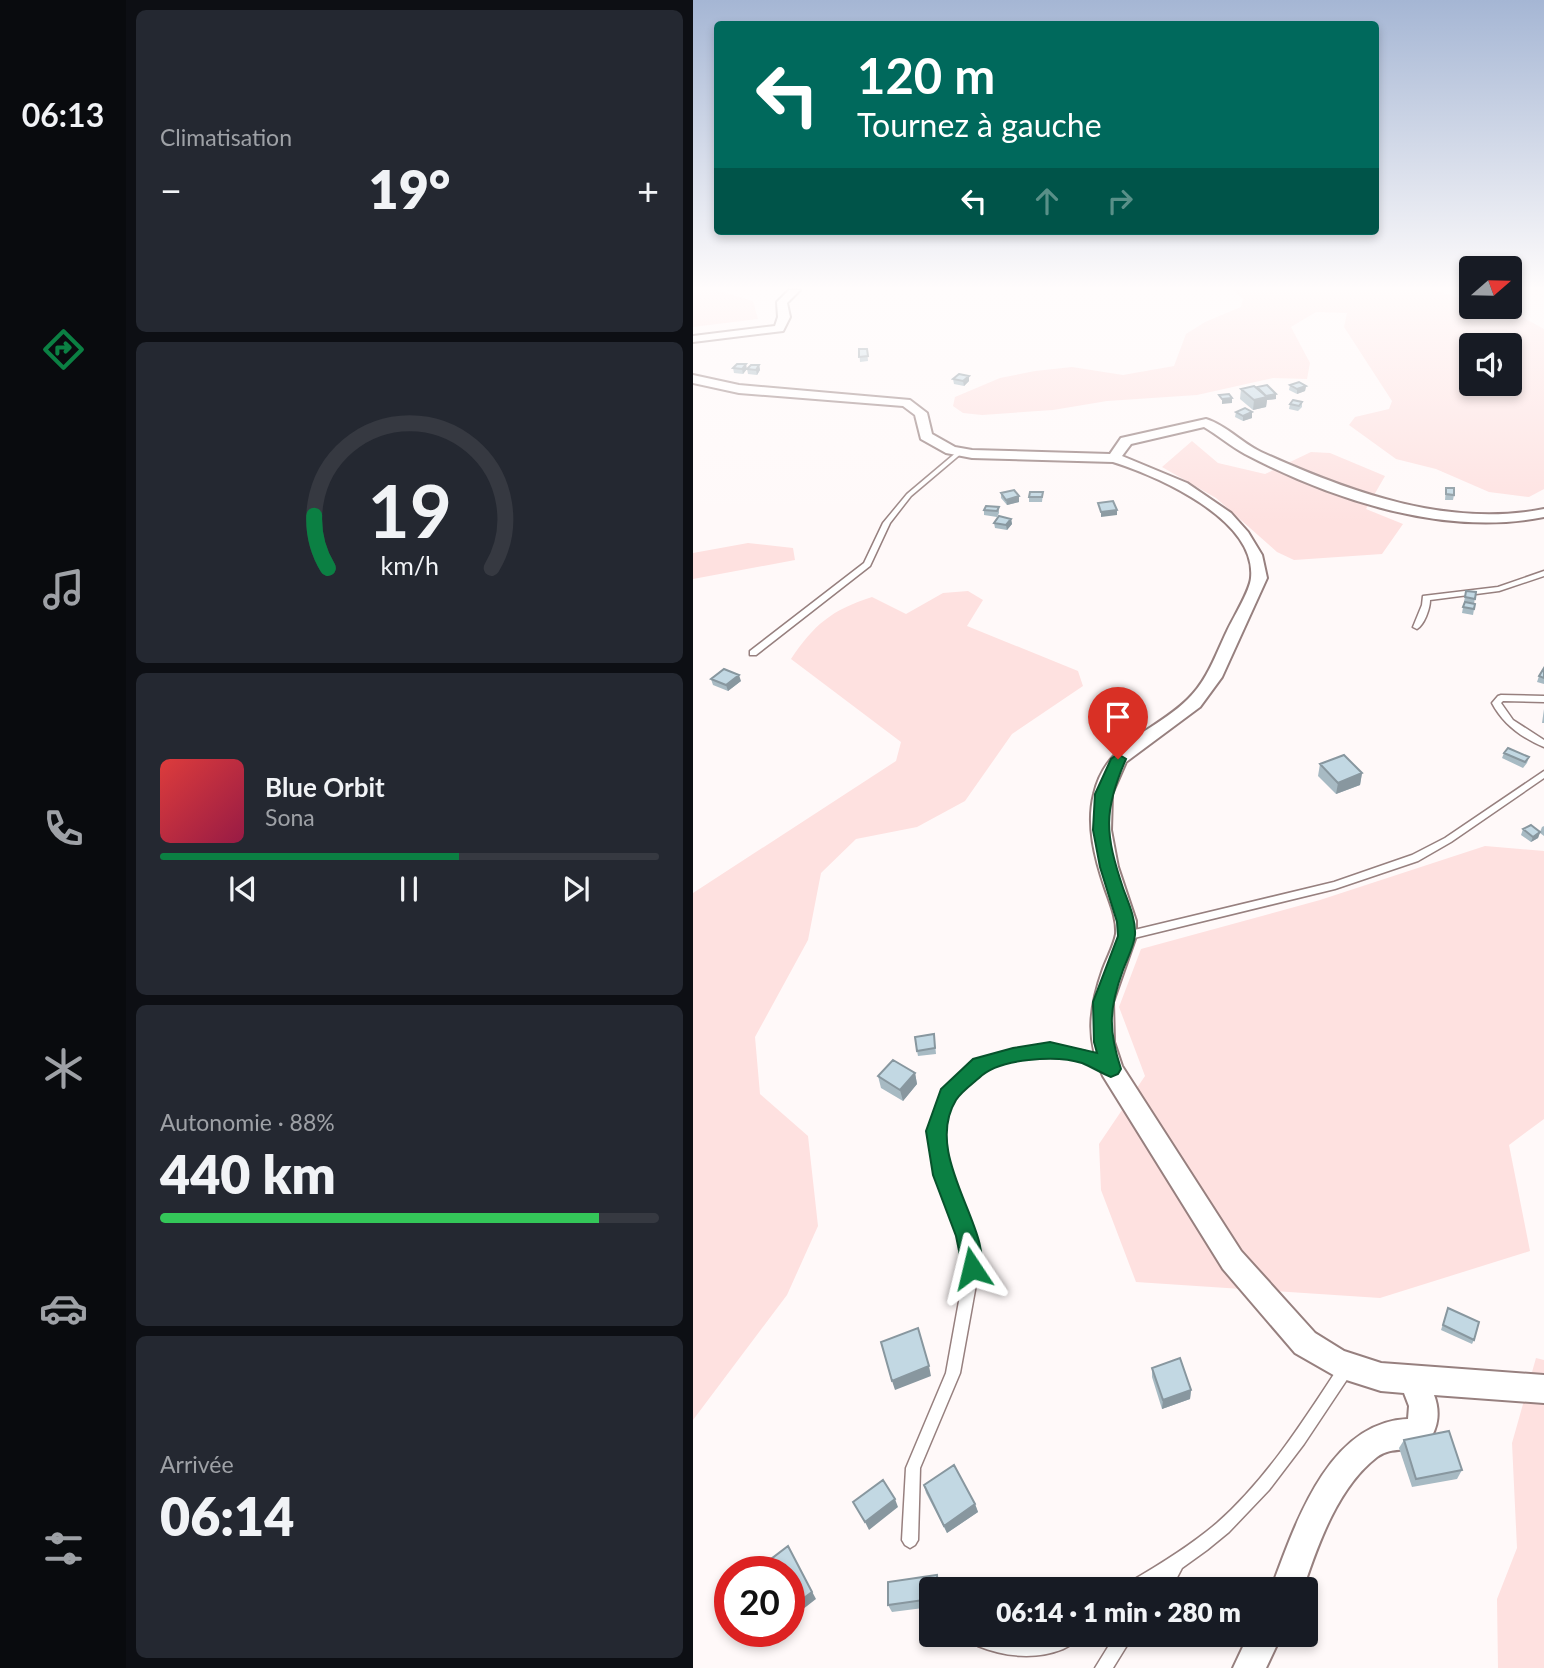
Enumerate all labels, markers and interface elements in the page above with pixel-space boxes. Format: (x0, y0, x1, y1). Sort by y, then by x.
text: 120 m (857, 46, 995, 104)
icon: left (742, 49, 833, 140)
text: 06:13 (22, 95, 104, 134)
text: Tournez à gauche (857, 105, 1102, 144)
text: Climatisation (160, 123, 292, 151)
text: 19° (369, 158, 450, 220)
text: − (160, 167, 182, 213)
text: + (637, 167, 659, 213)
icon: left (955, 182, 993, 220)
icon: ahead (1028, 182, 1066, 220)
icon: right (1101, 182, 1139, 220)
north arrow (1459, 256, 1523, 318)
map controls (1459, 256, 1522, 396)
icon: directions (39, 325, 88, 374)
button: sound (1459, 333, 1522, 396)
text: 19 (367, 467, 452, 555)
text: km/h (380, 550, 439, 580)
icon: music (39, 565, 88, 614)
pin (1088, 687, 1148, 759)
icon: arrive (1099, 698, 1137, 736)
text: Blue Orbit (265, 771, 385, 803)
text: Sona (265, 803, 315, 831)
icon: phone (39, 804, 88, 853)
icon: previous (224, 870, 262, 908)
icon: pause (390, 870, 428, 908)
icon: next (557, 870, 595, 908)
icon: climate (39, 1044, 88, 1093)
text: Autonomie · 88% (160, 1108, 335, 1136)
text: 440 km (160, 1143, 336, 1205)
position arrow (935, 1231, 1009, 1305)
icon: car (39, 1284, 88, 1333)
text: Arrivée (160, 1450, 234, 1478)
text: 06:14 (160, 1485, 294, 1547)
icon: filters (39, 1524, 88, 1573)
speed limit sign: 20 (714, 1556, 805, 1647)
text: 06:14 · 1 min · 280 m (996, 1596, 1241, 1628)

